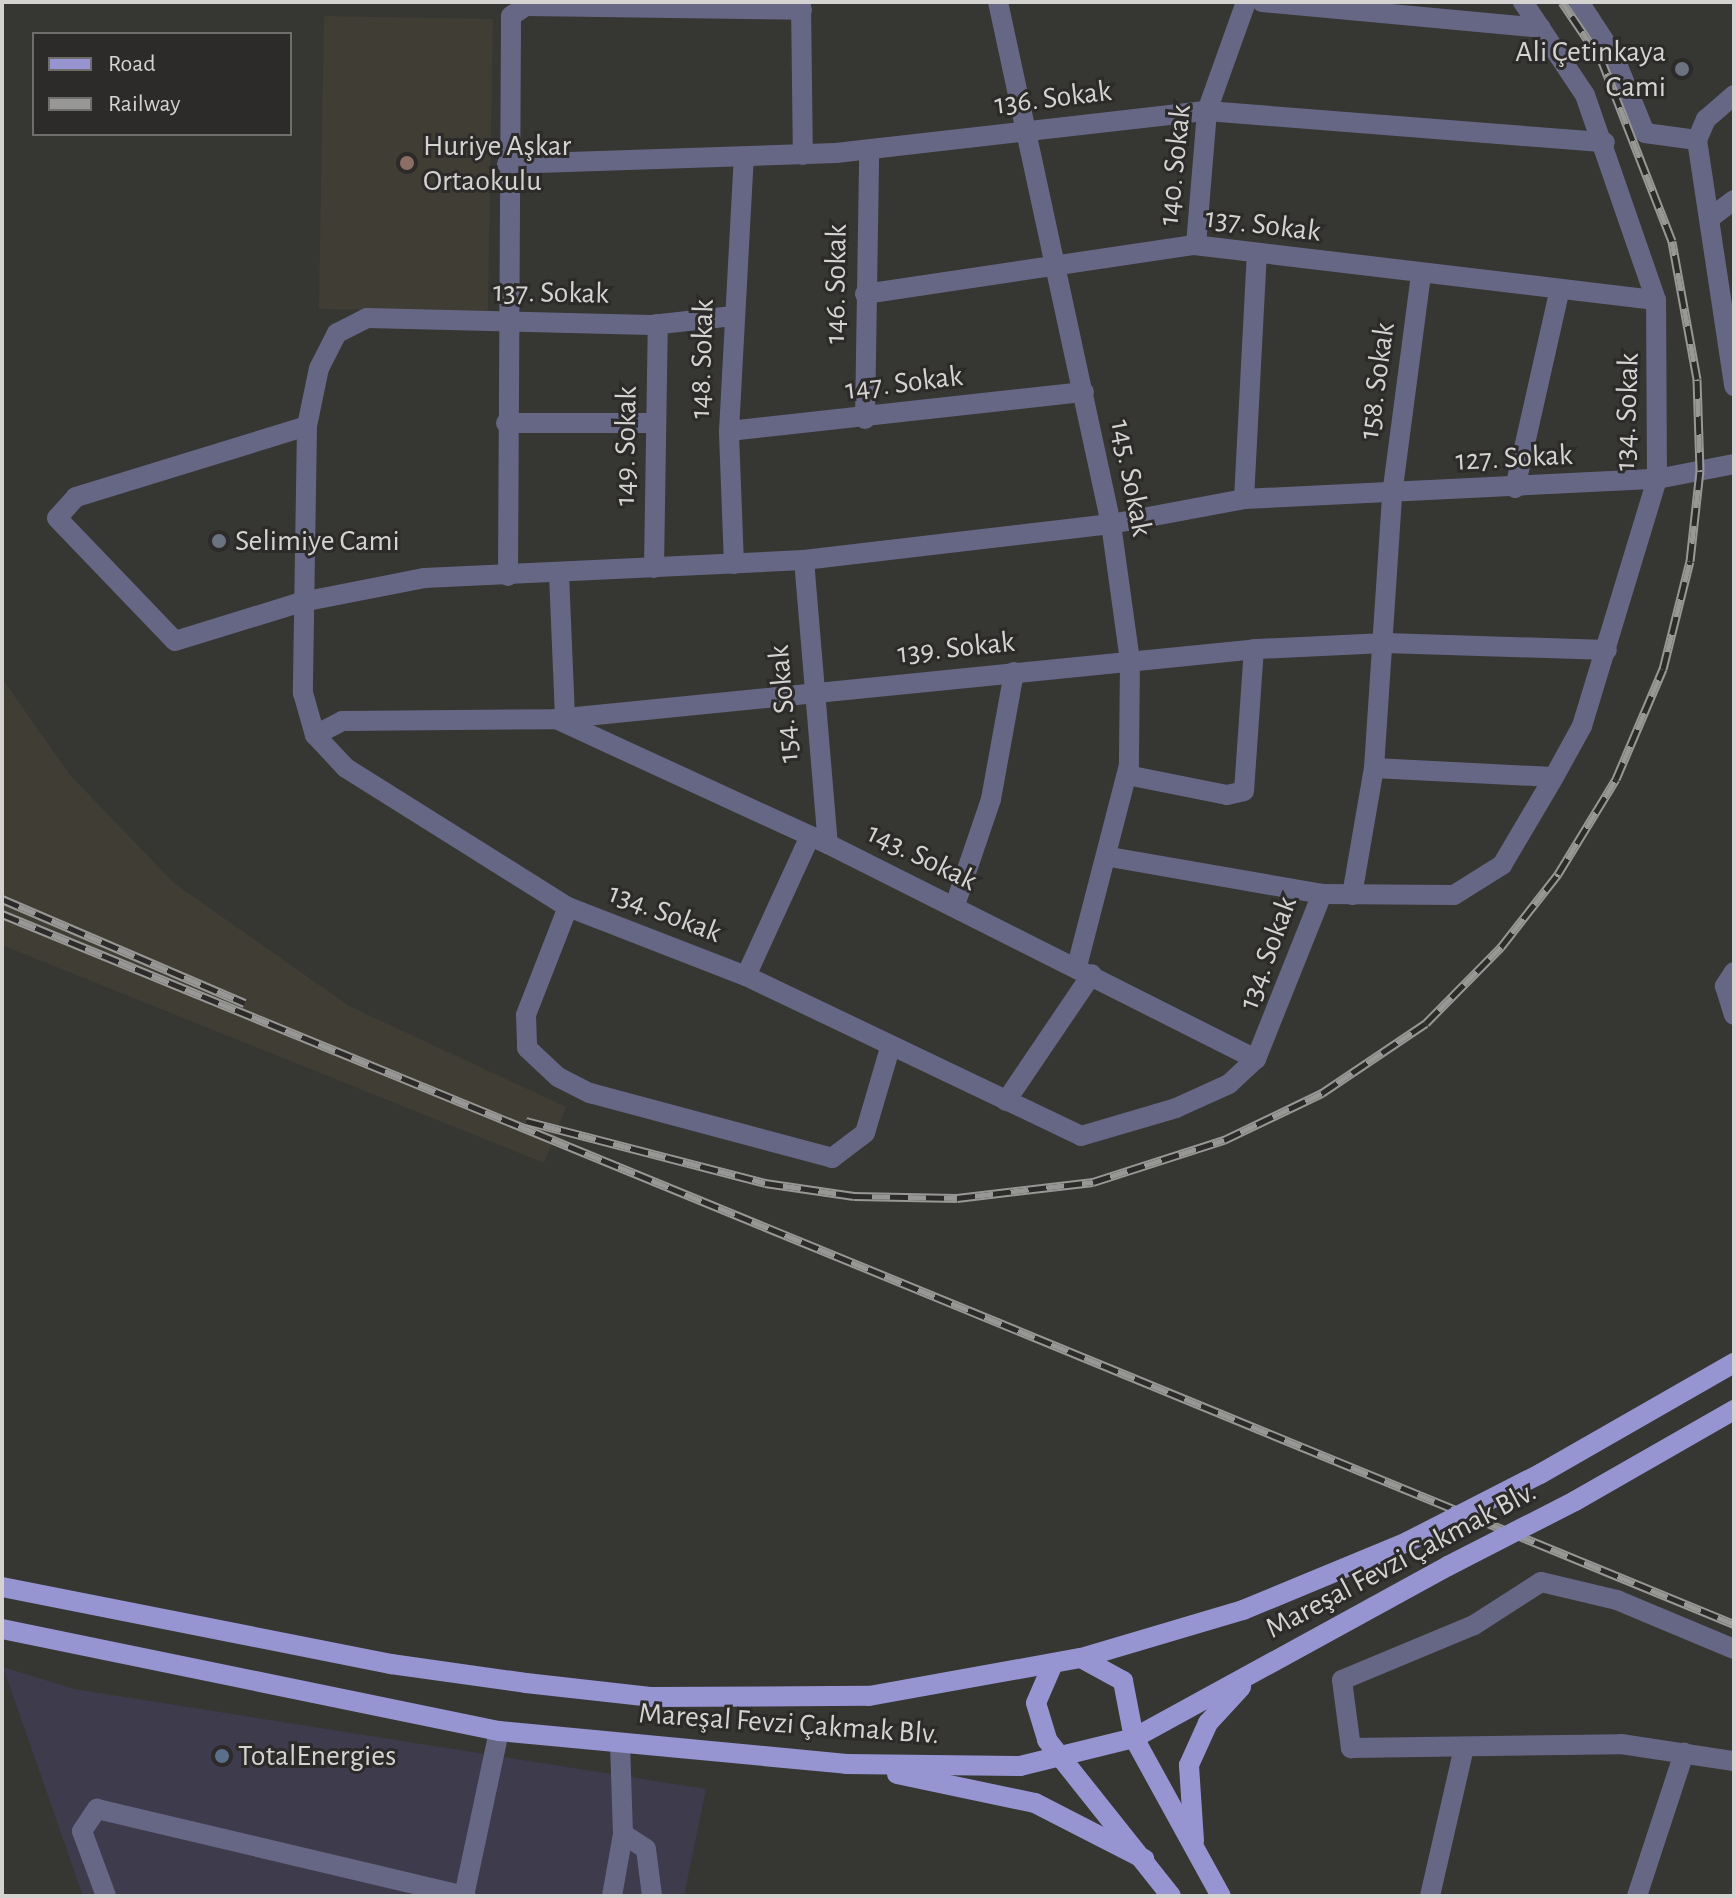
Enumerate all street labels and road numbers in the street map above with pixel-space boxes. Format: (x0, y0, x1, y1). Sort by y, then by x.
street label: 136. Sokak (992, 73, 1114, 123)
street label: 140. Sokak (1151, 103, 1199, 227)
street label: 137. Sokak (1203, 200, 1323, 250)
street label: 146. Sokak (817, 224, 855, 344)
street label: 137. Sokak (493, 274, 609, 312)
street label: 148. Sokak (682, 299, 722, 419)
street label: 158. Sokak (1351, 320, 1403, 442)
street label: 134. Sokak (1607, 352, 1647, 472)
street label: 147. Sokak (843, 358, 965, 408)
street label: 149. Sokak (607, 386, 645, 506)
street label: 145. Sokak (1102, 417, 1160, 539)
street label: 127. Sokak (1455, 437, 1573, 479)
street label: 139. Sokak (896, 624, 1016, 672)
street label: 154. Sokak (761, 644, 807, 764)
street label: 143. Sokak (861, 815, 983, 899)
street label: 134. Sokak (604, 875, 726, 951)
street label: 134. Sokak (1231, 891, 1305, 1015)
street label: Mareşal Fevzi Çakmak Blv. (1260, 1473, 1542, 1647)
street label: Mareşal Fevzi Çakmak Blv. (637, 1696, 941, 1752)

